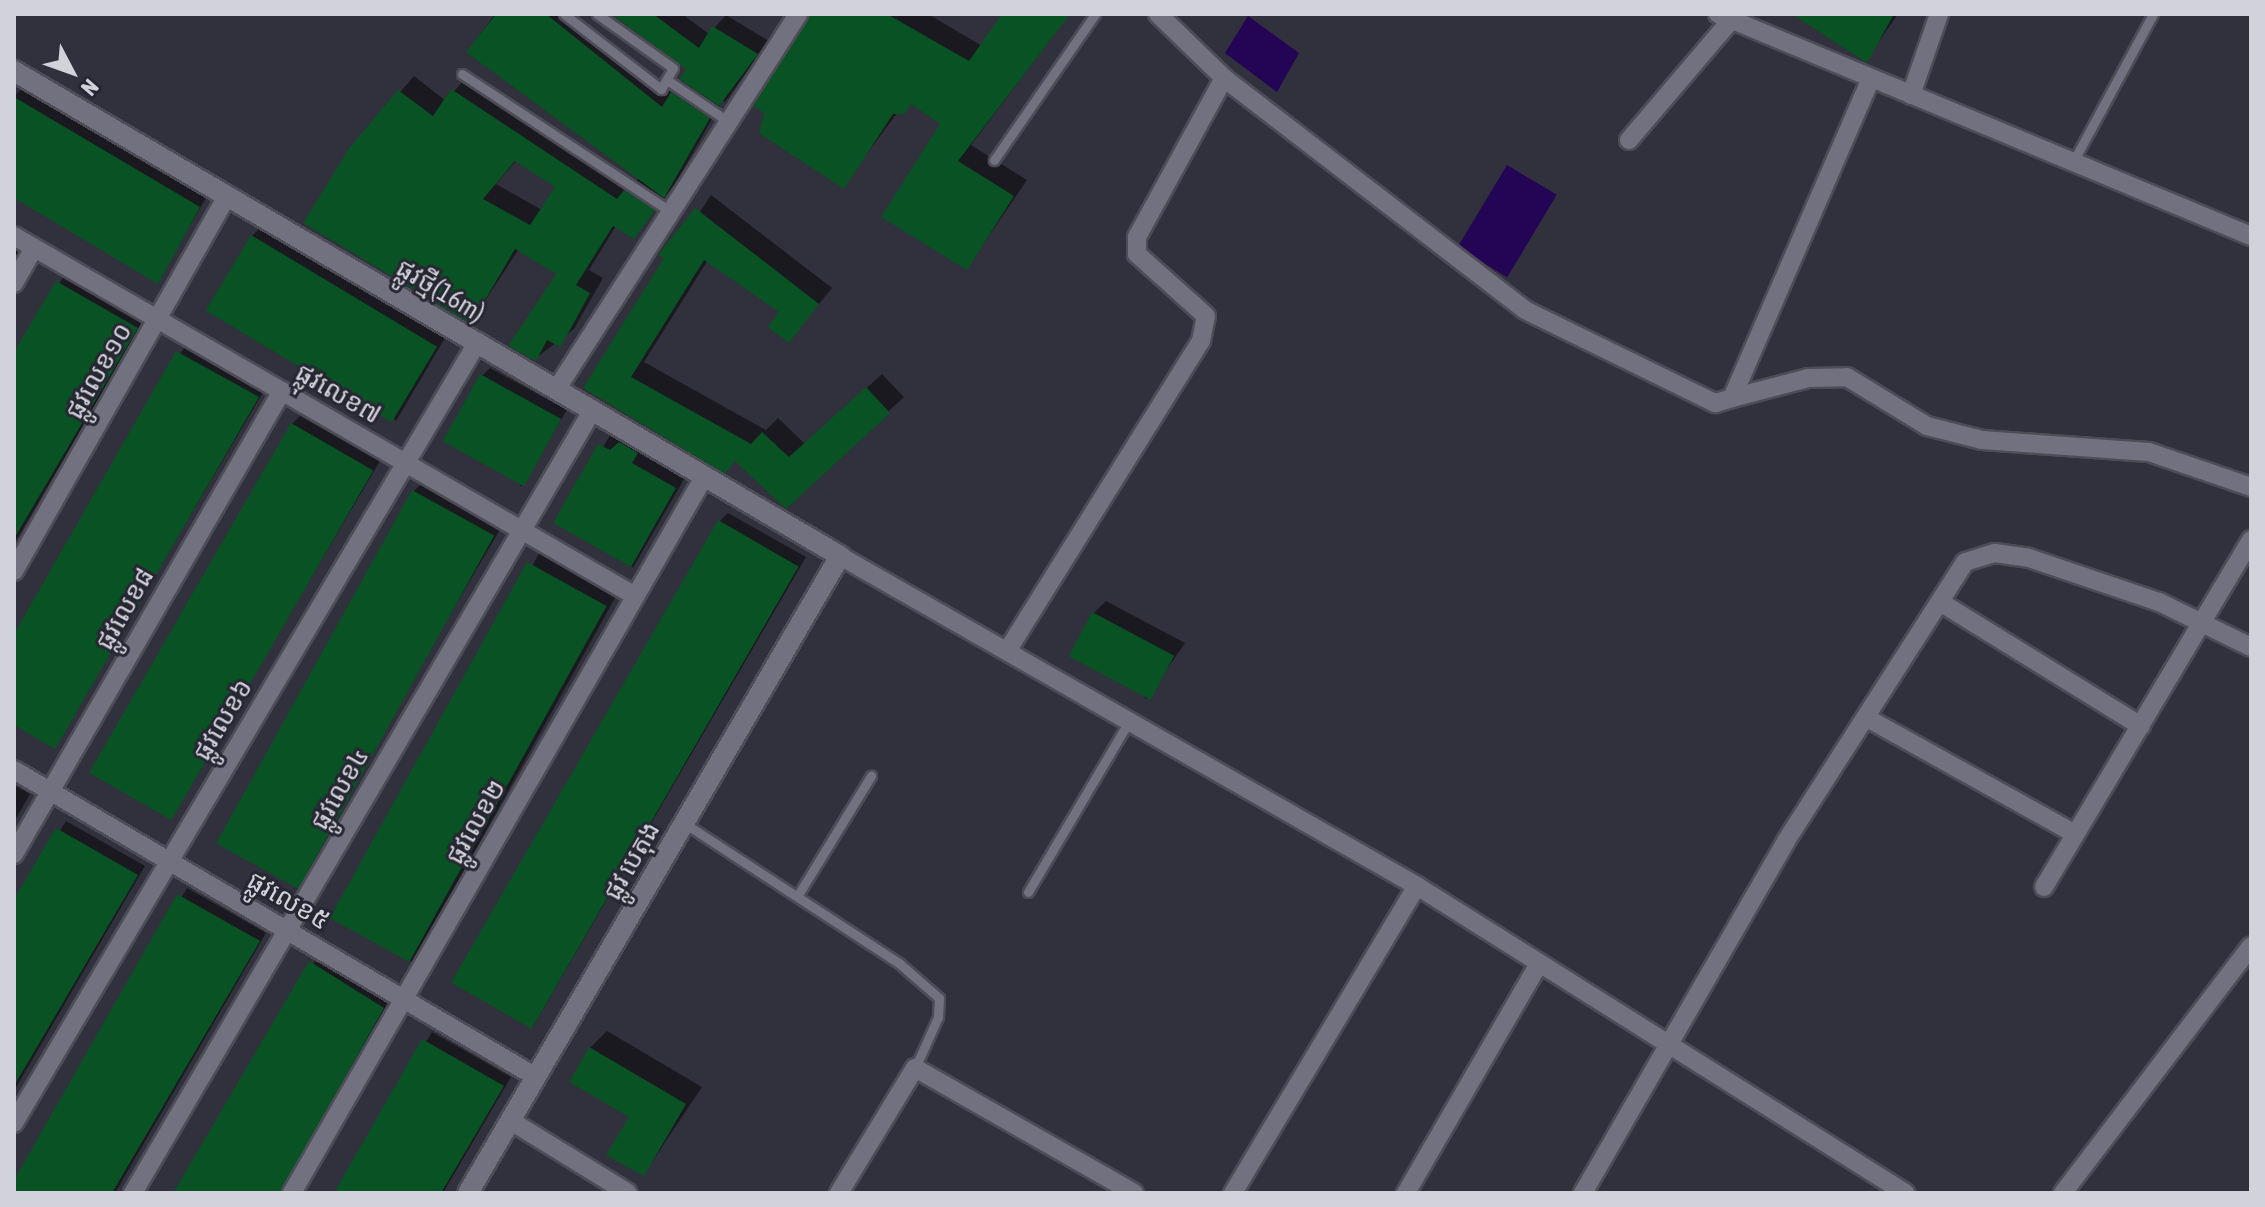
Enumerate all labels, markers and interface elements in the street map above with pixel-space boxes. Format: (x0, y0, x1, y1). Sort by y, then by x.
north arrow (32, 32, 112, 112)
text: N (76, 74, 104, 101)
street label: ផ្លូវថ្មី(16m) (390, 253, 490, 329)
street label: ផ្លូវលេខ១០ (59, 317, 139, 425)
street label: ផ្លុវលេខ៧ (290, 357, 386, 431)
street label: ផ្លូវលេខ៨ (89, 562, 161, 656)
street label: ផ្លូវលេខ៦ (187, 674, 259, 766)
street label: ផ្លូវលេខ៤ (304, 742, 376, 836)
street label: ផ្លូវលេខ២ (439, 774, 513, 870)
street label: ផ្លូវ បេតុង (597, 816, 667, 906)
street label: ផ្លូវលេខ៥ (241, 865, 335, 937)

